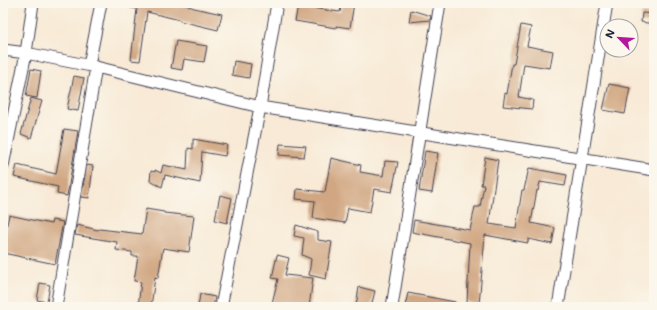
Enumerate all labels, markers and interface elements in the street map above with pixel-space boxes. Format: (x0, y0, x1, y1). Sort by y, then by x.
north arrow (599, 18, 639, 58)
text: N (601, 27, 618, 41)

